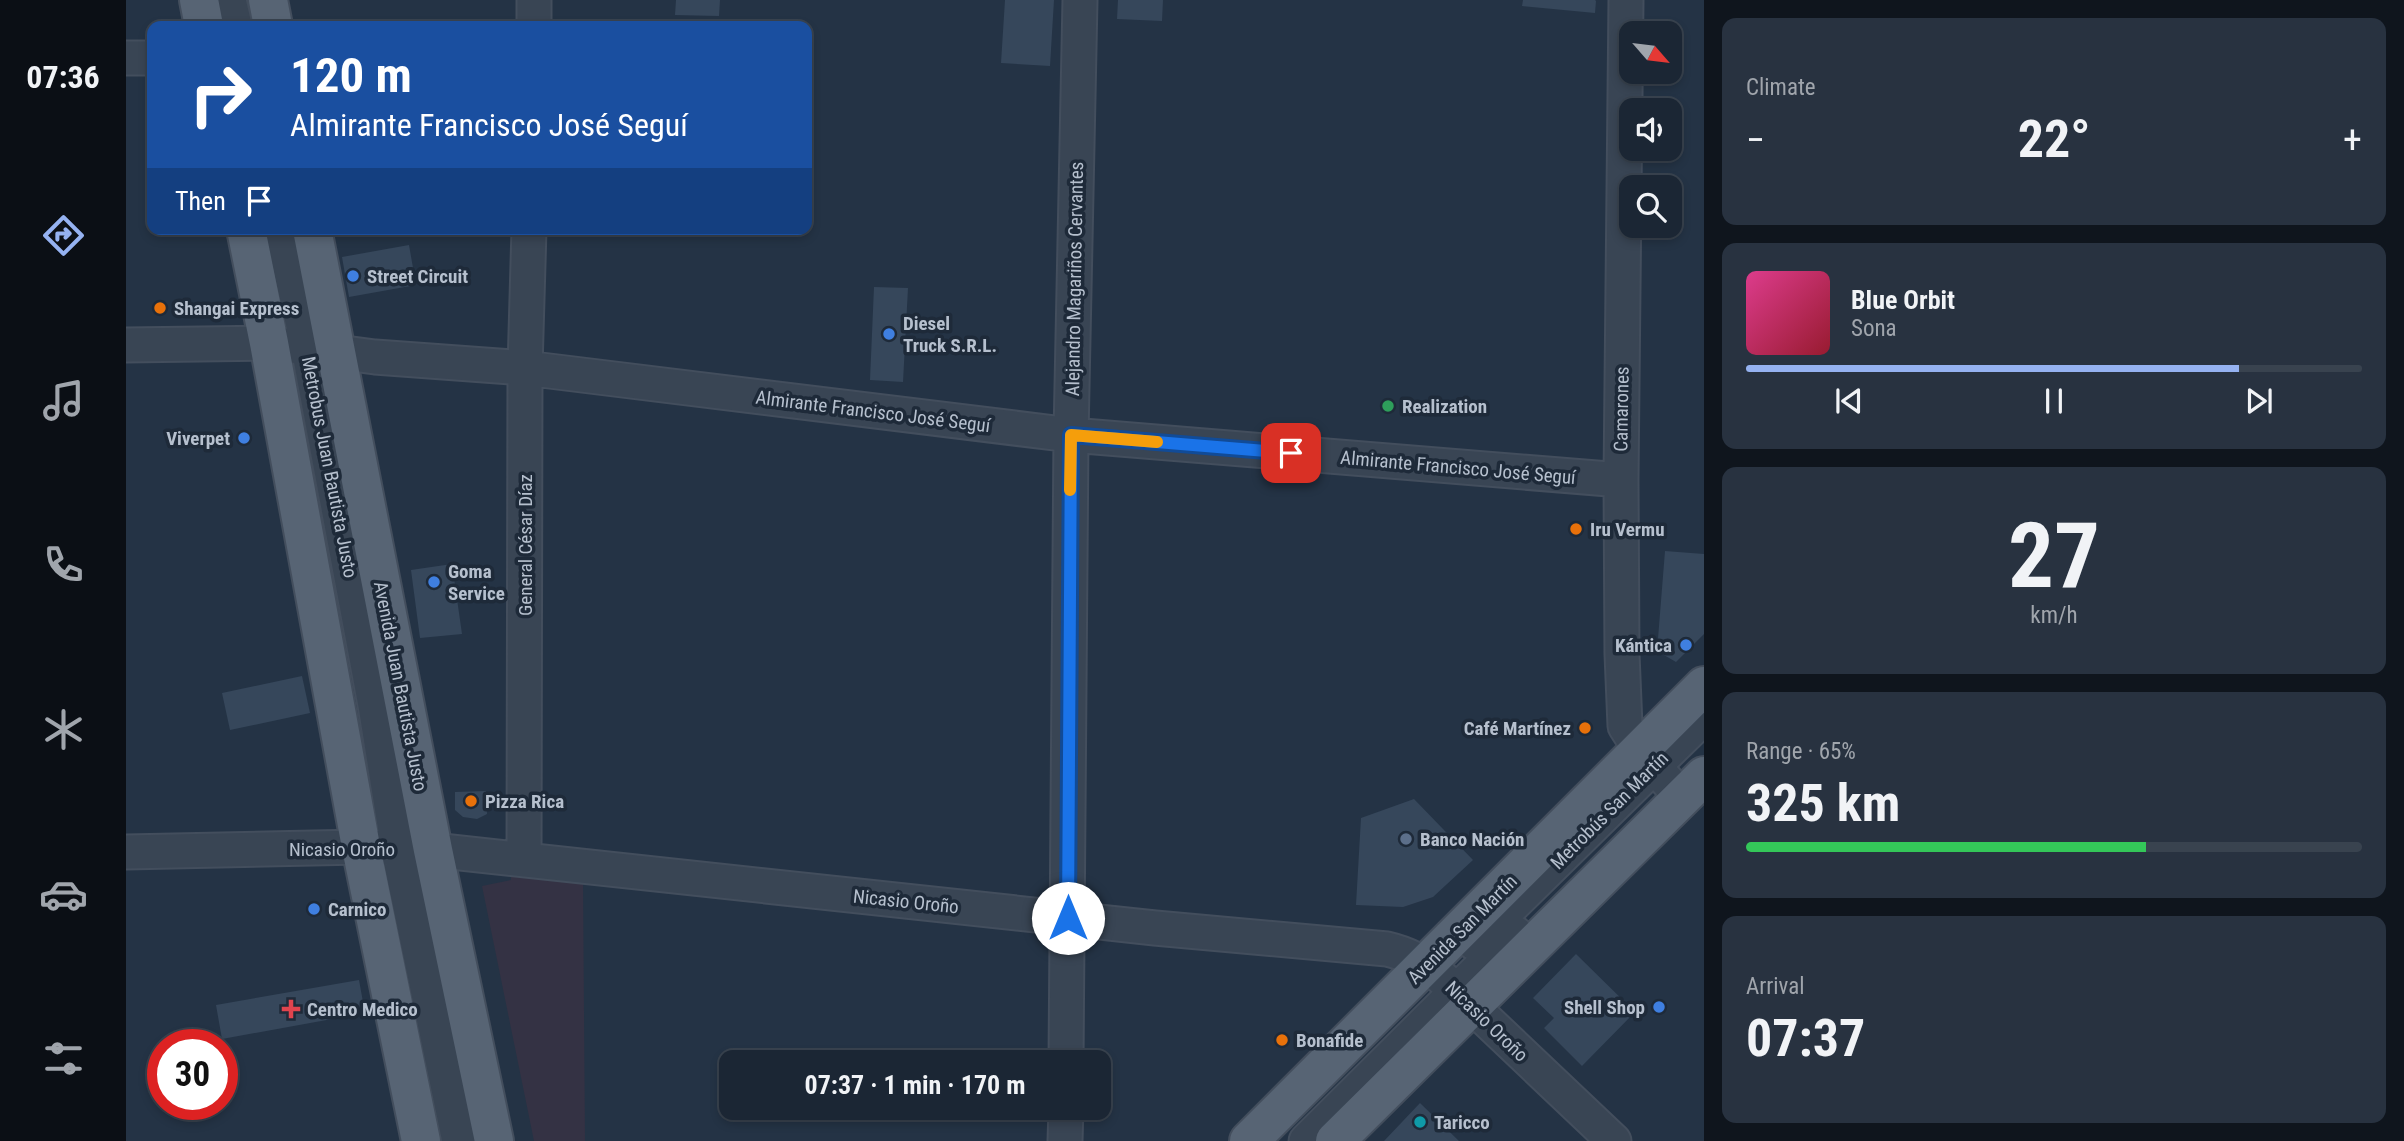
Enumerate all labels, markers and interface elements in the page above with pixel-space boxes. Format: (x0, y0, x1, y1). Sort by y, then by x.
north arrow (1619, 21, 1682, 84)
map controls (1619, 21, 1682, 238)
text: 120 m (290, 47, 412, 104)
icon: right (175, 49, 266, 140)
text: 07:36 (26, 58, 100, 96)
text: Climate (1746, 74, 1816, 101)
button: sound (1619, 98, 1682, 161)
text: Almirante Francisco José Seguí (290, 106, 688, 144)
text: 22° (2018, 109, 2090, 170)
text: − (1746, 118, 1765, 162)
text: + (2343, 118, 2362, 162)
street label: Alejandro Magariños Cervantes (1061, 161, 1088, 397)
button: search (1619, 175, 1682, 238)
icon: arrive (240, 182, 278, 220)
text: Then (175, 186, 226, 216)
icon: directions (39, 211, 88, 260)
place label: Street Circuit (367, 265, 468, 288)
marker: Street Circuit (345, 268, 361, 284)
text: Blue Orbit (1851, 285, 1955, 315)
place label: Shangai Express (174, 297, 299, 320)
marker: Shangai Express (152, 300, 168, 316)
place label: Diesel Truck S.R.L. (903, 312, 997, 357)
text: Sona (1851, 315, 1897, 342)
marker: Diesel Truck S.R.L. (881, 326, 897, 342)
street label: Metrobus Juan Bautista Justo (297, 354, 362, 580)
street label: Camarones (1609, 366, 1634, 452)
icon: music (39, 376, 88, 425)
icon: previous (1830, 382, 1868, 420)
icon: pause (2035, 382, 2073, 420)
icon: next (2240, 382, 2278, 420)
street label: Almirante Francisco José Seguí (754, 386, 993, 437)
place label: Realization (1402, 395, 1487, 418)
marker: Realization (1380, 398, 1396, 414)
pin (1261, 423, 1321, 483)
place label: Viverpet (166, 427, 230, 450)
marker: Viverpet (236, 430, 252, 446)
icon: arrive (1272, 434, 1310, 472)
street label: Almirante Francisco José Seguí (1339, 446, 1578, 489)
street label: General César Díaz (514, 474, 537, 616)
text: 27 (2008, 503, 2100, 609)
place label: Iru Vermu (1590, 518, 1665, 541)
marker: Iru Vermu (1568, 521, 1584, 537)
icon: phone (39, 540, 88, 589)
place label: Goma Service (448, 560, 505, 605)
marker: Goma Service (426, 574, 442, 590)
street label: Avenida Juan Bautista Justo (369, 579, 432, 793)
text: km/h (2030, 602, 2078, 629)
place label: Kántica (1615, 634, 1672, 657)
marker: Kántica (1678, 637, 1694, 653)
icon: climate (39, 705, 88, 754)
place label: Café Martínez (1464, 717, 1571, 740)
marker: Café Martínez (1577, 720, 1593, 736)
text: Range · 65% (1746, 738, 1856, 765)
street label: Metrobús San Martín (1546, 747, 1673, 874)
text: 325 km (1746, 773, 1900, 834)
place label: Pizza Rica (485, 790, 564, 813)
marker: Pizza Rica (463, 793, 479, 809)
place label: Banco Nación (1420, 828, 1524, 851)
marker: Banco Nación (1398, 831, 1414, 847)
street label: Nicasio Oroño (289, 838, 395, 861)
icon: car (39, 870, 88, 919)
street label: Avenida San Martín (1403, 870, 1522, 989)
position arrow (1031, 881, 1105, 955)
street label: Nicasio Oroño (852, 885, 960, 918)
place label: Carnico (328, 898, 386, 921)
marker: Carnico (306, 901, 322, 917)
text: Arrival (1746, 973, 1805, 1000)
street label: Nicasio Oroño (1440, 976, 1533, 1067)
place label: Shell Shop (1564, 996, 1645, 1019)
place label: Centro Medico (307, 998, 418, 1021)
marker: Centro Medico (281, 999, 301, 1019)
marker: Shell Shop (1651, 999, 1667, 1015)
text: 07:37 (1746, 1008, 1865, 1069)
speed limit sign: 30 (147, 1029, 238, 1120)
place label: Bonafide (1296, 1029, 1363, 1052)
marker: Bonafide (1274, 1032, 1290, 1048)
icon: filters (39, 1034, 88, 1083)
text: 07:37 · 1 min · 170 m (805, 1070, 1025, 1100)
place label: Taricco (1434, 1111, 1490, 1134)
marker: Taricco (1412, 1114, 1428, 1130)

